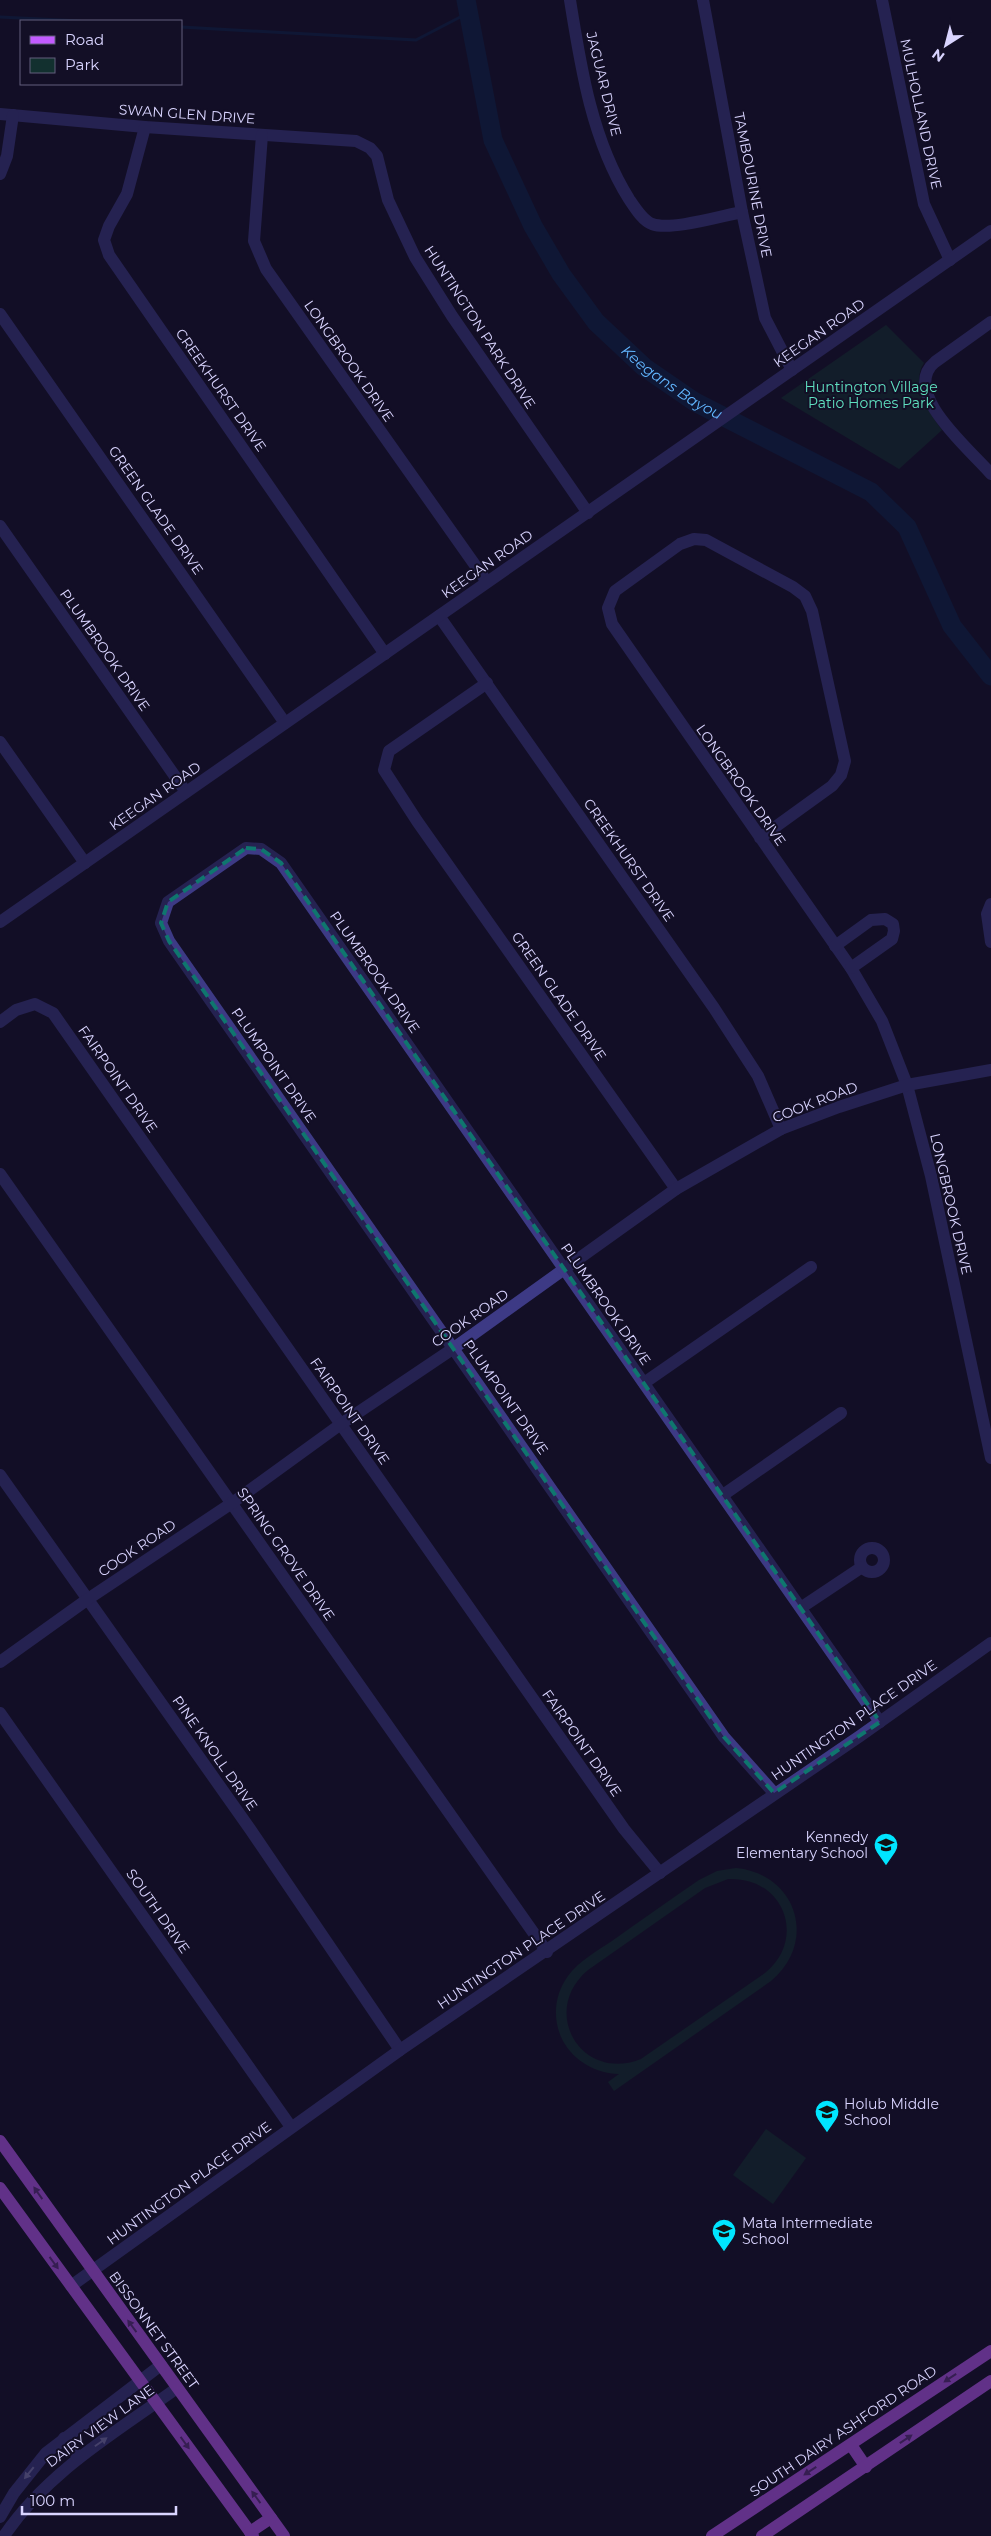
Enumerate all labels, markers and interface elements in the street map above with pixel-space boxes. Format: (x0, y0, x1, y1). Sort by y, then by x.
legend (20, 20, 182, 85)
north arrow (921, 20, 971, 70)
street label: JAGUAR DRIVE (582, 29, 626, 138)
text: Road (65, 30, 104, 49)
street label: MULHOLLAND DRIVE (897, 37, 945, 191)
text: Park (65, 55, 99, 74)
street label: SWAN GLEN DRIVE (118, 100, 256, 128)
street label: TAMBOURINE DRIVE (730, 111, 776, 259)
street label: HUNTINGTON PARK DRIVE (420, 242, 540, 412)
street label: KEEGAN ROAD (770, 295, 868, 371)
street label: LONGBROOK DRIVE (300, 297, 398, 425)
street label: CREEKHURST DRIVE (172, 325, 270, 455)
water label: Keegans Bayou (618, 341, 726, 423)
park label: Huntington Village Patio Homes Park (804, 378, 938, 412)
street label: GREEN GLADE DRIVE (105, 442, 207, 578)
street label: KEEGAN ROAD (438, 526, 536, 602)
street label: PLUMBROOK DRIVE (56, 586, 154, 714)
street label: LONGBROOK DRIVE (692, 721, 790, 849)
street label: KEEGAN ROAD (106, 758, 204, 834)
street label: CREEKHURST DRIVE (580, 795, 678, 925)
street label: PLUMBROOK DRIVE (326, 908, 424, 1036)
street label: GREEN GLADE DRIVE (508, 928, 610, 1064)
street label: PLUMPOINT DRIVE (228, 1004, 320, 1126)
street label: FAIRPOINT DRIVE (74, 1022, 162, 1136)
street label: COOK ROAD (770, 1077, 860, 1127)
street label: LONGBROOK DRIVE (926, 1132, 976, 1276)
street label: PLUMBROOK DRIVE (557, 1240, 655, 1368)
street label: COOK ROAD (428, 1285, 512, 1351)
street label: PLUMPOINT DRIVE (460, 1336, 552, 1458)
street label: FAIRPOINT DRIVE (306, 1354, 394, 1468)
street label: SPRING GROVE DRIVE (233, 1484, 339, 1624)
street label: COOK ROAD (95, 1515, 179, 1581)
street label: HUNTINGTON PLACE DRIVE (767, 1656, 941, 1784)
street label: FAIRPOINT DRIVE (538, 1686, 626, 1800)
street label: PINE KNOLL DRIVE (168, 1692, 262, 1814)
place label: Kennedy Elementary School (736, 1828, 868, 1862)
school or university icon: Kennedy Elementary School (873, 1832, 899, 1866)
street label: SOUTH DRIVE (122, 1865, 194, 1957)
street label: HUNTINGTON PLACE DRIVE (434, 1887, 608, 2013)
place label: Holub Middle School (844, 2095, 939, 2129)
school or university icon: Holub Middle School (814, 2099, 840, 2133)
street label: HUNTINGTON PLACE DRIVE (103, 2117, 275, 2249)
one-way arrow (33, 2186, 43, 2200)
place label: Mata Intermediate School (742, 2214, 873, 2248)
school or university icon: Mata Intermediate School (711, 2218, 737, 2252)
one-way arrow (49, 2256, 59, 2270)
street label: BISSONNET STREET (105, 2268, 203, 2392)
one-way arrow (127, 2319, 137, 2332)
street label: SOUTH DAIRY ASHFORD ROAD (746, 2362, 940, 2500)
one-way arrow (944, 2373, 957, 2383)
street label: DAIRY VIEW LANE (42, 2381, 158, 2471)
one-way arrow (900, 2434, 913, 2444)
one-way arrow (179, 2436, 190, 2449)
one-way arrow (95, 2437, 108, 2447)
one-way arrow (23, 2467, 34, 2480)
one-way arrow (803, 2467, 817, 2476)
scale bar (22, 2484, 176, 2516)
one-way arrow (251, 2490, 261, 2503)
text: 100 m (30, 2491, 75, 2510)

